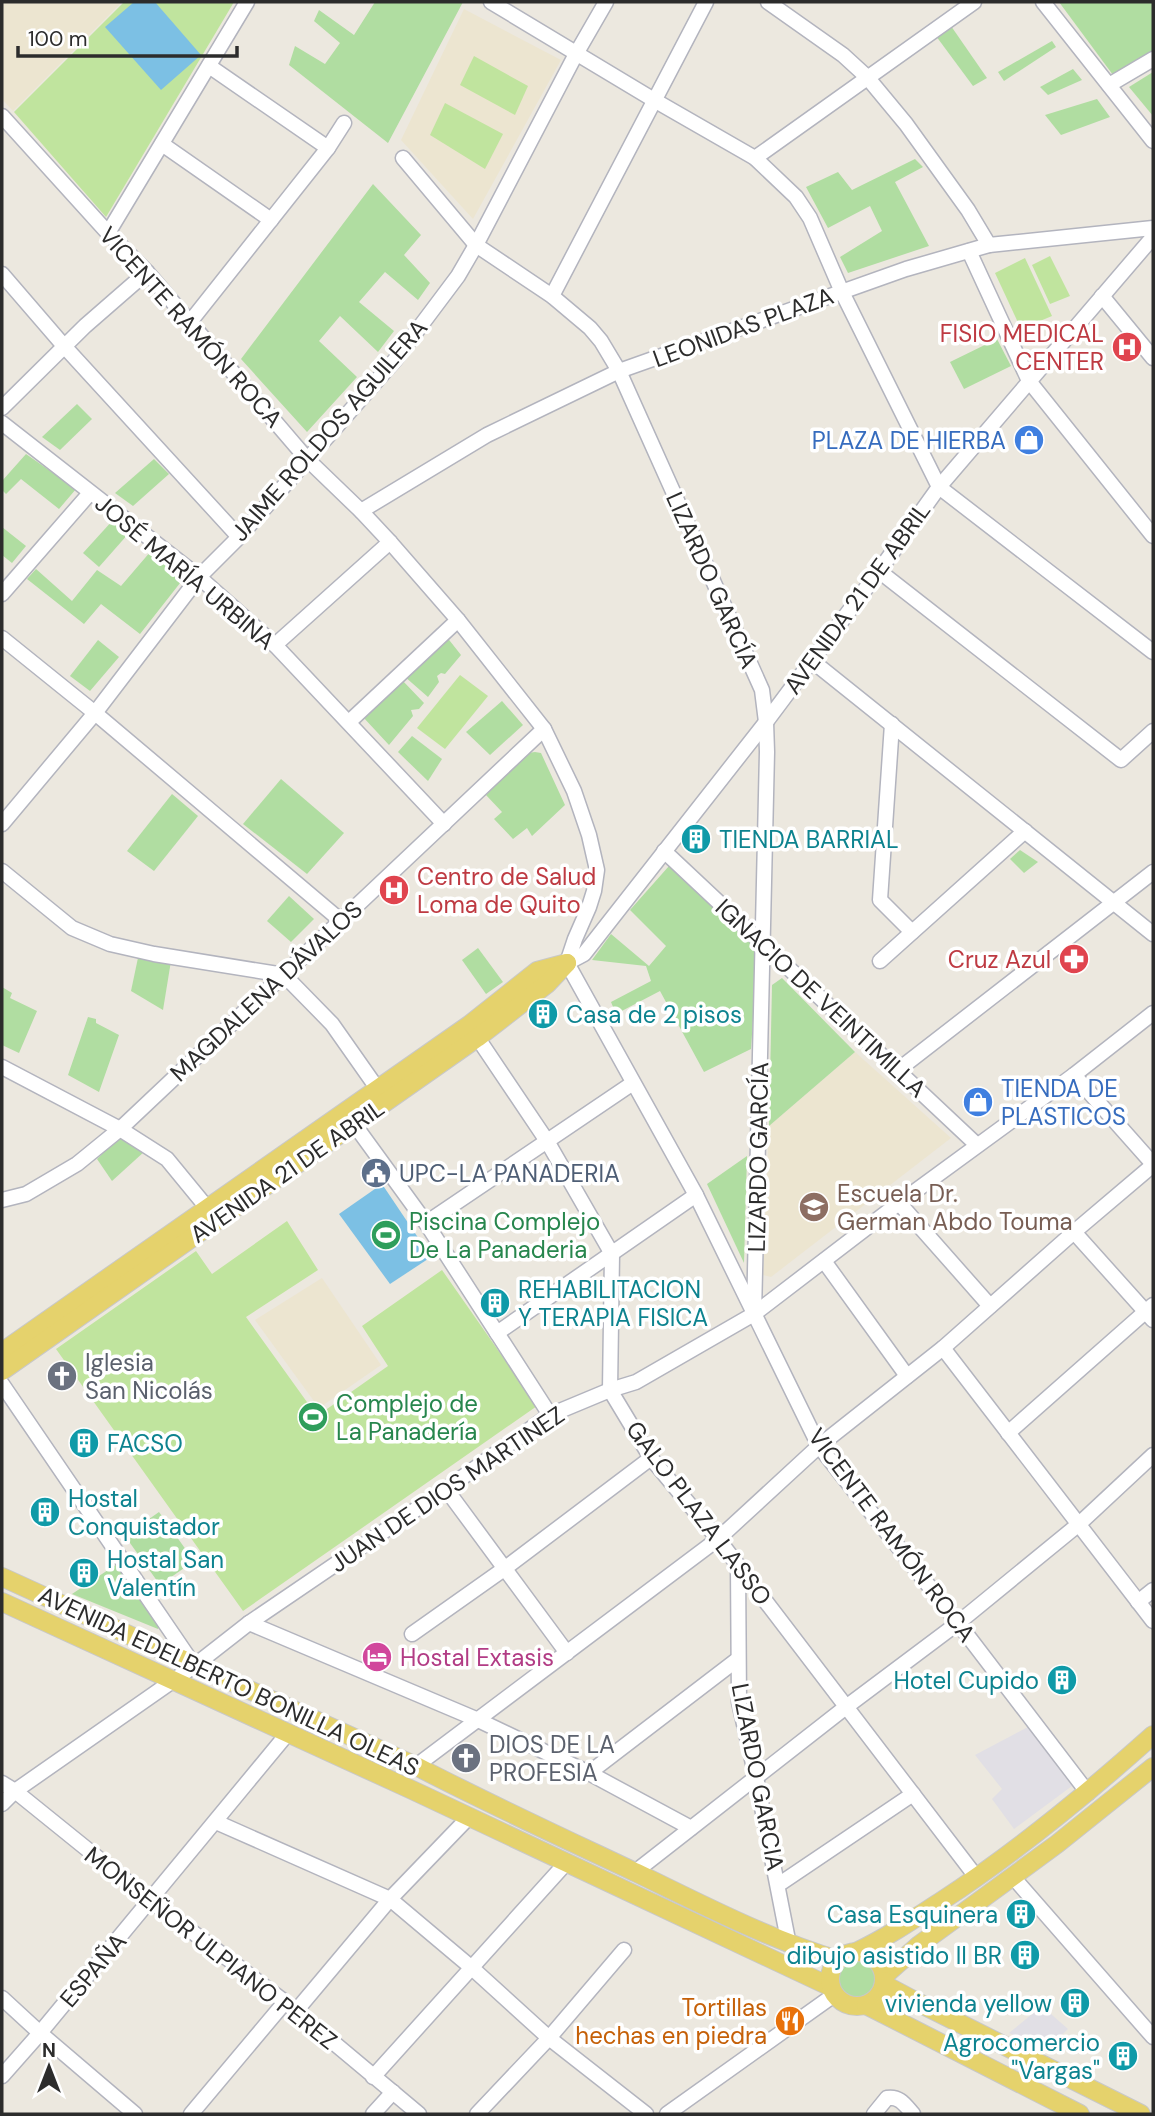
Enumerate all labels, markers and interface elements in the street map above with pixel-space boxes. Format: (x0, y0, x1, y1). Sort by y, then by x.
scale bar (18, 14, 236, 58)
text: 100 m (28, 25, 88, 53)
street label: VICENTE RAMÓN ROCA (93, 220, 290, 434)
street label: LEONIDAS PLAZA (648, 280, 838, 374)
street label: JAIME ROLDOS AGUILERA (224, 312, 434, 548)
place label: FISIO MEDICAL CENTER (940, 318, 1104, 377)
hospital icon: FISIO MEDICAL CENTER (1110, 330, 1144, 364)
shop icon: PLAZA DE HIERBA (1012, 423, 1046, 457)
place label: PLAZA DE HIERBA (812, 425, 1006, 456)
street label: LIZARDO GARCÍA (659, 487, 765, 673)
street label: JOSÉ MARÍA URBINA (89, 488, 281, 656)
street label: AVENIDA 21 DE ABRIL (777, 496, 937, 700)
building icon: TIENDA BARRIAL (679, 822, 713, 856)
place label: TIENDA BARRIAL (719, 824, 899, 855)
place label: Centro de Salud Loma de Quito (417, 861, 596, 920)
hospital icon: Centro de Salud Loma de Quito (377, 873, 411, 907)
street label: IGNACIO DE VEINTIMILLA (709, 892, 933, 1104)
street label: MAGDALENA DÁVALOS (163, 894, 369, 1088)
pharmacy icon: Cruz Azul (1057, 942, 1091, 976)
place label: Cruz Azul (948, 944, 1051, 975)
building icon: Casa de 2 pisos (526, 997, 560, 1031)
place label: Casa de 2 pisos (566, 999, 742, 1030)
street label: LIZARDO GARCÍA (741, 1062, 775, 1252)
place label: TIENDA DE PLASTICOS (1001, 1073, 1126, 1132)
shop icon: TIENDA DE PLASTICOS (961, 1085, 995, 1119)
street label: AVENIDA 21 DE ABRIL (184, 1092, 390, 1250)
public building icon: UPC-LA PANADERIA (359, 1156, 393, 1190)
place label: UPC-LA PANADERIA (399, 1158, 620, 1189)
place label: Escuela Dr. German Abdo Touma (837, 1178, 1073, 1237)
school or university icon: Escuela Dr. German Abdo Touma (797, 1190, 831, 1224)
place label: Piscina Complejo De La Panaderia (409, 1206, 600, 1265)
sports icon: Piscina Complejo De La Panaderia (369, 1218, 403, 1252)
place label: REHABILITACION Y TERAPIA FISICA (518, 1274, 708, 1333)
building icon: REHABILITACION Y TERAPIA FISICA (478, 1286, 512, 1320)
place label: Iglesia San Nicolás (85, 1347, 213, 1406)
church icon: Iglesia San Nicolás (45, 1359, 79, 1393)
place label: Complejo de La Panadería (336, 1388, 478, 1447)
street label: JUAN DE DIOS MARTINEZ (324, 1399, 570, 1579)
sports icon: Complejo de La Panadería (296, 1400, 330, 1434)
street label: GALO PLAZA LASSO (620, 1415, 778, 1611)
street label: VICENTE RAMÓN ROCA (801, 1422, 983, 1648)
building icon: FACSO (67, 1426, 101, 1460)
place label: FACSO (107, 1428, 183, 1459)
place label: Hostal Conquistador (68, 1483, 220, 1542)
building icon: Hostal Conquistador (28, 1495, 62, 1529)
place label: Hostal San Valentín (107, 1544, 224, 1603)
building icon: Hostal San Valentín (67, 1556, 101, 1590)
street label: AVENIDA EDELBERTO BONILLA OLEAS (34, 1579, 424, 1783)
hotel icon: Hostal Extasis (360, 1640, 394, 1674)
place label: Hostal Extasis (400, 1642, 554, 1673)
building icon: Hotel Cupido (1045, 1663, 1079, 1697)
place label: Hotel Cupido (893, 1665, 1039, 1696)
street label: LIZARDO GARCIA (725, 1681, 791, 1873)
place label: DIOS DE LA PROFESIA (489, 1729, 615, 1788)
church icon: DIOS DE LA PROFESIA (449, 1741, 483, 1775)
street label: MONSEÑOR ULPIANO PEREZ (78, 1840, 344, 2056)
building icon: Casa Esquinera (1004, 1897, 1038, 1931)
place label: Casa Esquinera (827, 1899, 998, 1930)
street label: ESPAÑA (53, 1926, 133, 2014)
building icon: dibujo asistido II BR (1008, 1938, 1042, 1972)
place label: dibujo asistido II BR (786, 1940, 1002, 1971)
building icon: vivienda yellow (1058, 1986, 1092, 2020)
place label: vivienda yellow (885, 1988, 1052, 2019)
place label: Tortillas hechas en piedra (575, 1992, 767, 2051)
restaurant icon: Tortillas hechas en piedra (773, 2004, 807, 2038)
place label: Agrocomercio "Vargas" (943, 2027, 1100, 2086)
north arrow (14, 2032, 84, 2102)
text: N (42, 2038, 56, 2063)
building icon: Agrocomercio "Vargas" (1106, 2039, 1140, 2073)

